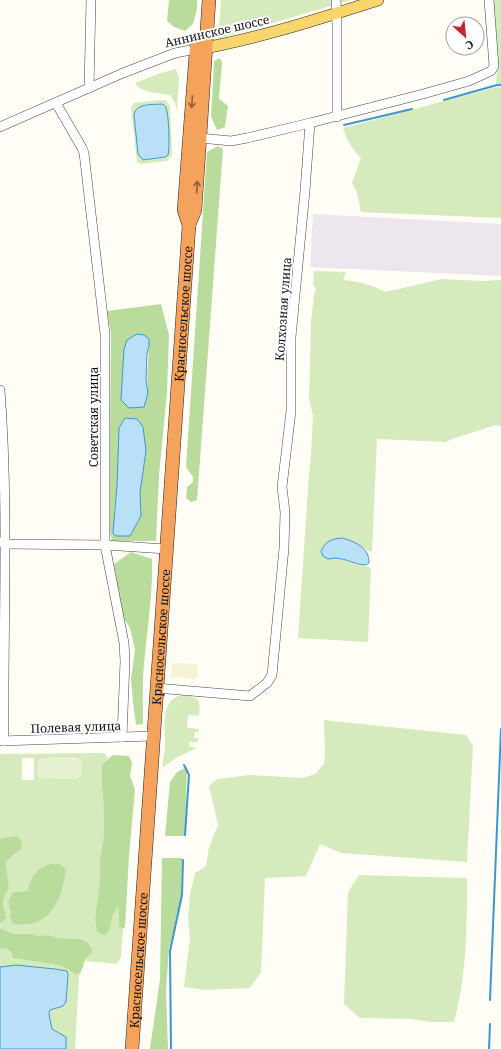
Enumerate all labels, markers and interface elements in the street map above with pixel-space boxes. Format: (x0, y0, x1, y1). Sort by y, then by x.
street label: Аннинское шоссе (163, 11, 271, 51)
north arrow (445, 16, 485, 56)
text: С (463, 37, 476, 54)
one-way arrow (189, 95, 196, 108)
one-way arrow (193, 181, 200, 194)
street label: Красносельское шоссе (170, 245, 196, 382)
street label: Колхозная улица (271, 256, 295, 362)
street label: Советская улица (85, 367, 102, 467)
street label: Красносельское шоссе (147, 569, 174, 705)
street label: Полевая улица (30, 717, 122, 737)
street label: Красносельское шоссе (125, 892, 151, 1029)

